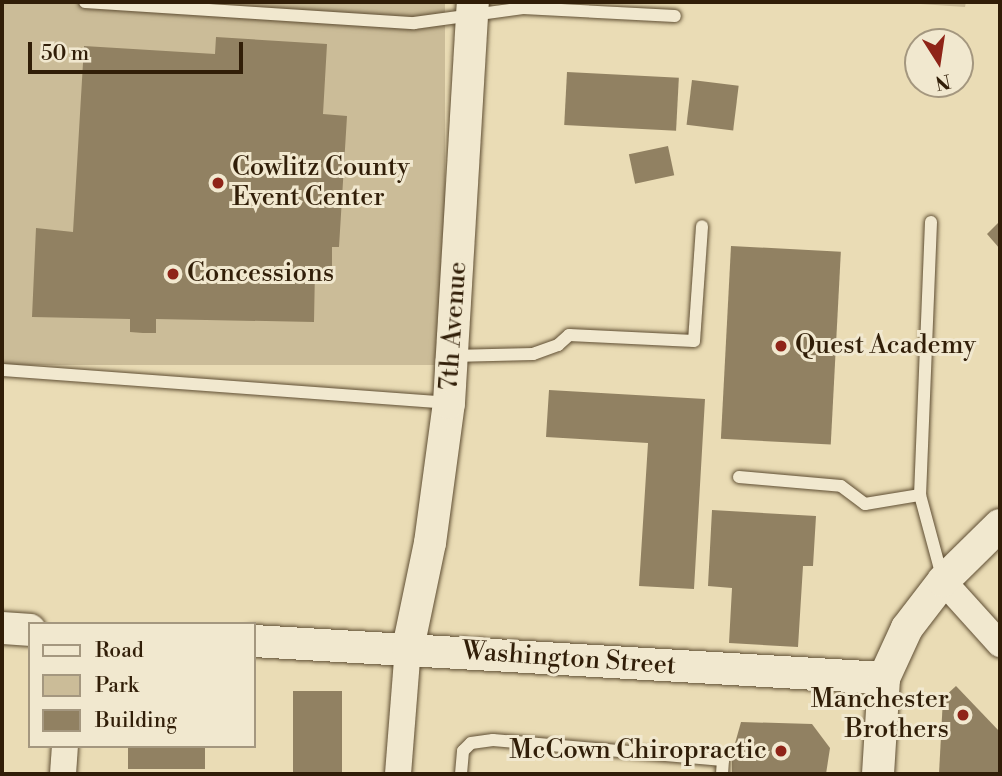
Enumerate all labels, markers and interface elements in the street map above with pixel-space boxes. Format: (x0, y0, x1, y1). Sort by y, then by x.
scale bar (32, 28, 247, 72)
north arrow (904, 28, 974, 98)
text: 50 m (41, 41, 89, 67)
text: N (933, 68, 953, 95)
place label: Cowlitz County Event Center (232, 152, 410, 214)
marker: Cowlitz County Event Center (210, 175, 226, 191)
place label: Concessions (187, 258, 334, 290)
street label: 7th Avenue (434, 260, 474, 392)
marker: Concessions (165, 266, 181, 282)
place label: Quest Academy (795, 330, 976, 362)
marker: Quest Academy (773, 338, 789, 354)
legend (28, 622, 256, 748)
street label: Washington Street (461, 636, 677, 682)
text: Road (95, 638, 144, 664)
text: Park (95, 673, 139, 699)
place label: Manchester Brothers (811, 684, 949, 746)
marker: Manchester Brothers (955, 707, 971, 723)
text: Building (95, 708, 177, 734)
place label: McCown Chiropractic (509, 735, 767, 767)
marker: McCown Chiropractic (773, 743, 789, 759)

